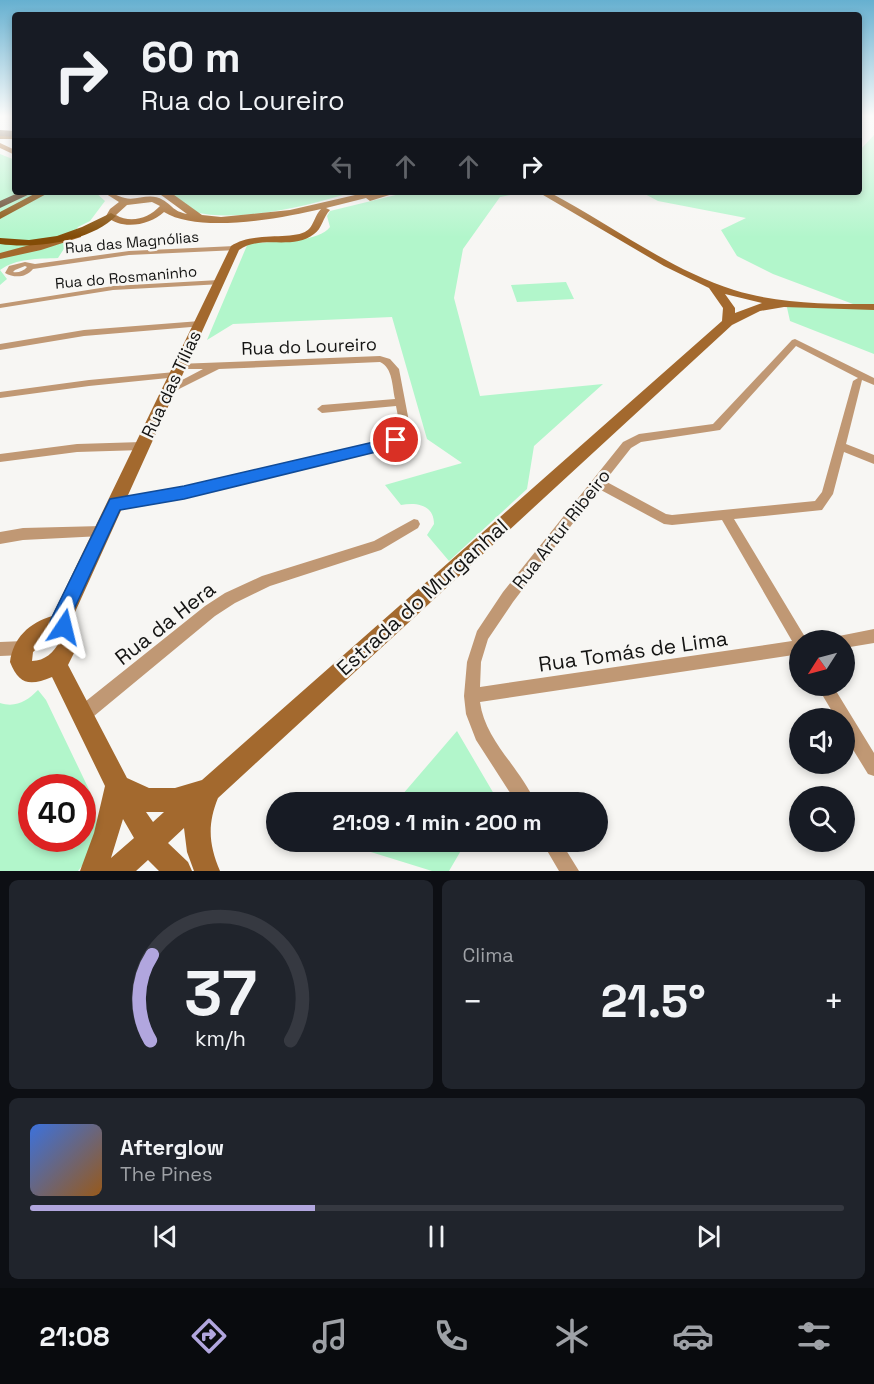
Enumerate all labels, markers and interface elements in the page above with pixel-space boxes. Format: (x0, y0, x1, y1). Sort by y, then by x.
text: 60 m (141, 31, 241, 84)
icon: right (42, 36, 120, 114)
text: Rua do Loureiro (141, 83, 345, 118)
icon: left (326, 150, 359, 183)
icon: ahead (389, 150, 422, 183)
icon: ahead (452, 150, 485, 183)
icon: right (515, 150, 548, 183)
street label: Rua das Magnólias (64, 227, 200, 257)
street label: Rua do Rosmaninho (54, 261, 198, 293)
street label: Rua das Tílias (136, 327, 206, 441)
street label: Rua do Loureiro (241, 332, 377, 360)
pin (370, 414, 421, 465)
icon: arrive (379, 423, 412, 456)
street label: Rua Artur Ribeiro (507, 464, 615, 594)
street label: Estrada do Murganhal (331, 513, 513, 681)
street label: Rua da Hera (109, 575, 221, 671)
position arrow (32, 595, 96, 659)
street label: Rua Tomás de Lima (537, 624, 729, 678)
north arrow (789, 630, 855, 696)
map controls (789, 630, 855, 852)
button: sound (789, 708, 855, 774)
speed limit sign: 40 (18, 774, 96, 852)
button: search (789, 786, 855, 852)
text: 21:09 · 1 min · 200 m (332, 808, 542, 836)
text: Clima (463, 942, 514, 968)
text: 37 (184, 954, 257, 1033)
text: 21.5° (601, 973, 706, 1030)
text: − (463, 981, 483, 1023)
text: + (824, 981, 844, 1023)
text: km/h (195, 1026, 246, 1053)
text: Afterglow (120, 1133, 224, 1161)
text: The Pines (120, 1161, 213, 1187)
icon: previous (149, 1220, 182, 1253)
icon: pause (420, 1220, 453, 1253)
icon: next (692, 1220, 725, 1253)
icon: directions (188, 1315, 230, 1357)
icon: music (309, 1315, 351, 1357)
icon: phone (430, 1315, 472, 1357)
icon: climate (551, 1315, 593, 1357)
icon: car (672, 1315, 714, 1357)
icon: filters (793, 1315, 835, 1357)
text: 21:08 (39, 1319, 109, 1354)

